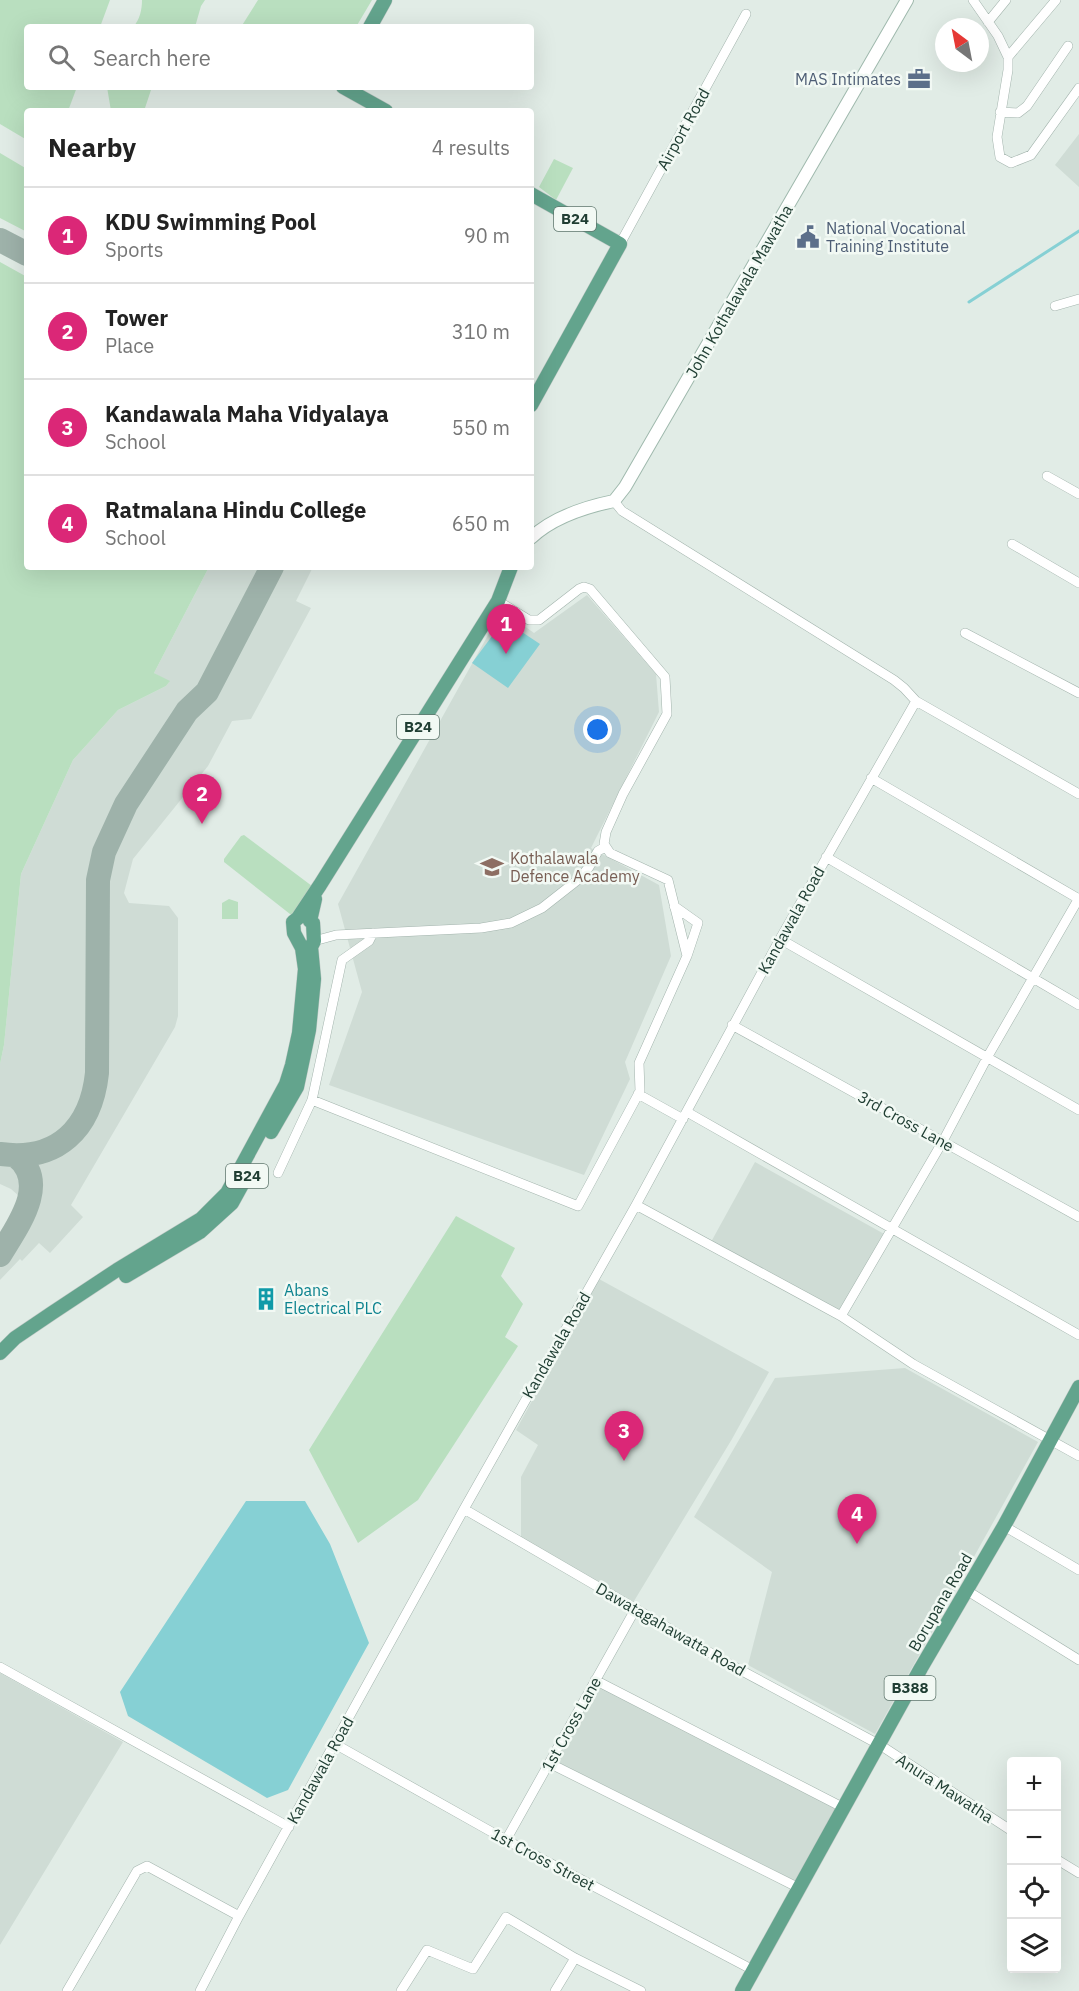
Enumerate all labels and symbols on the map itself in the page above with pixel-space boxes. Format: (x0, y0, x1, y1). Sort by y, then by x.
north arrow (935, 18, 989, 72)
office icon: MAS Intimates (906, 66, 932, 92)
place label: MAS Intimates (795, 69, 901, 89)
street label: Airport Road (652, 85, 714, 173)
street label: John Kothalawala Mawatha (681, 200, 797, 381)
road number: B24 (554, 207, 596, 231)
place label: National Vocational Training Institute (826, 218, 966, 256)
public building icon: National Vocational Training Institute (795, 224, 821, 250)
pin: 1 (486, 604, 526, 654)
road number: B24 (397, 715, 439, 739)
your location (583, 715, 612, 744)
pin: 2 (182, 774, 222, 824)
place label: Kothalawala Defence Academy (510, 848, 640, 886)
school or university icon: Kothalawala Defence Academy (479, 854, 505, 880)
street label: Kandawala Road (753, 863, 829, 977)
street label: 3rd Cross Lane (854, 1086, 958, 1156)
road number: B24 (226, 1164, 268, 1188)
place label: Abans Electrical PLC (284, 1280, 382, 1318)
building icon: Abans Electrical PLC (253, 1286, 279, 1312)
street label: Kandawala Road (517, 1288, 595, 1402)
pin: 3 (604, 1412, 644, 1461)
pin: 4 (838, 1494, 876, 1544)
street label: Borupana Road (904, 1549, 976, 1655)
street label: Dawatagahawatta Road (593, 1578, 749, 1680)
street label: 1st Cross Lane (537, 1673, 605, 1775)
road number: B388 (884, 1676, 936, 1700)
street label: Kandawala Road (282, 1713, 358, 1827)
street label: Anura Mawatha (893, 1749, 998, 1827)
street label: 1st Cross Street (488, 1823, 598, 1895)

